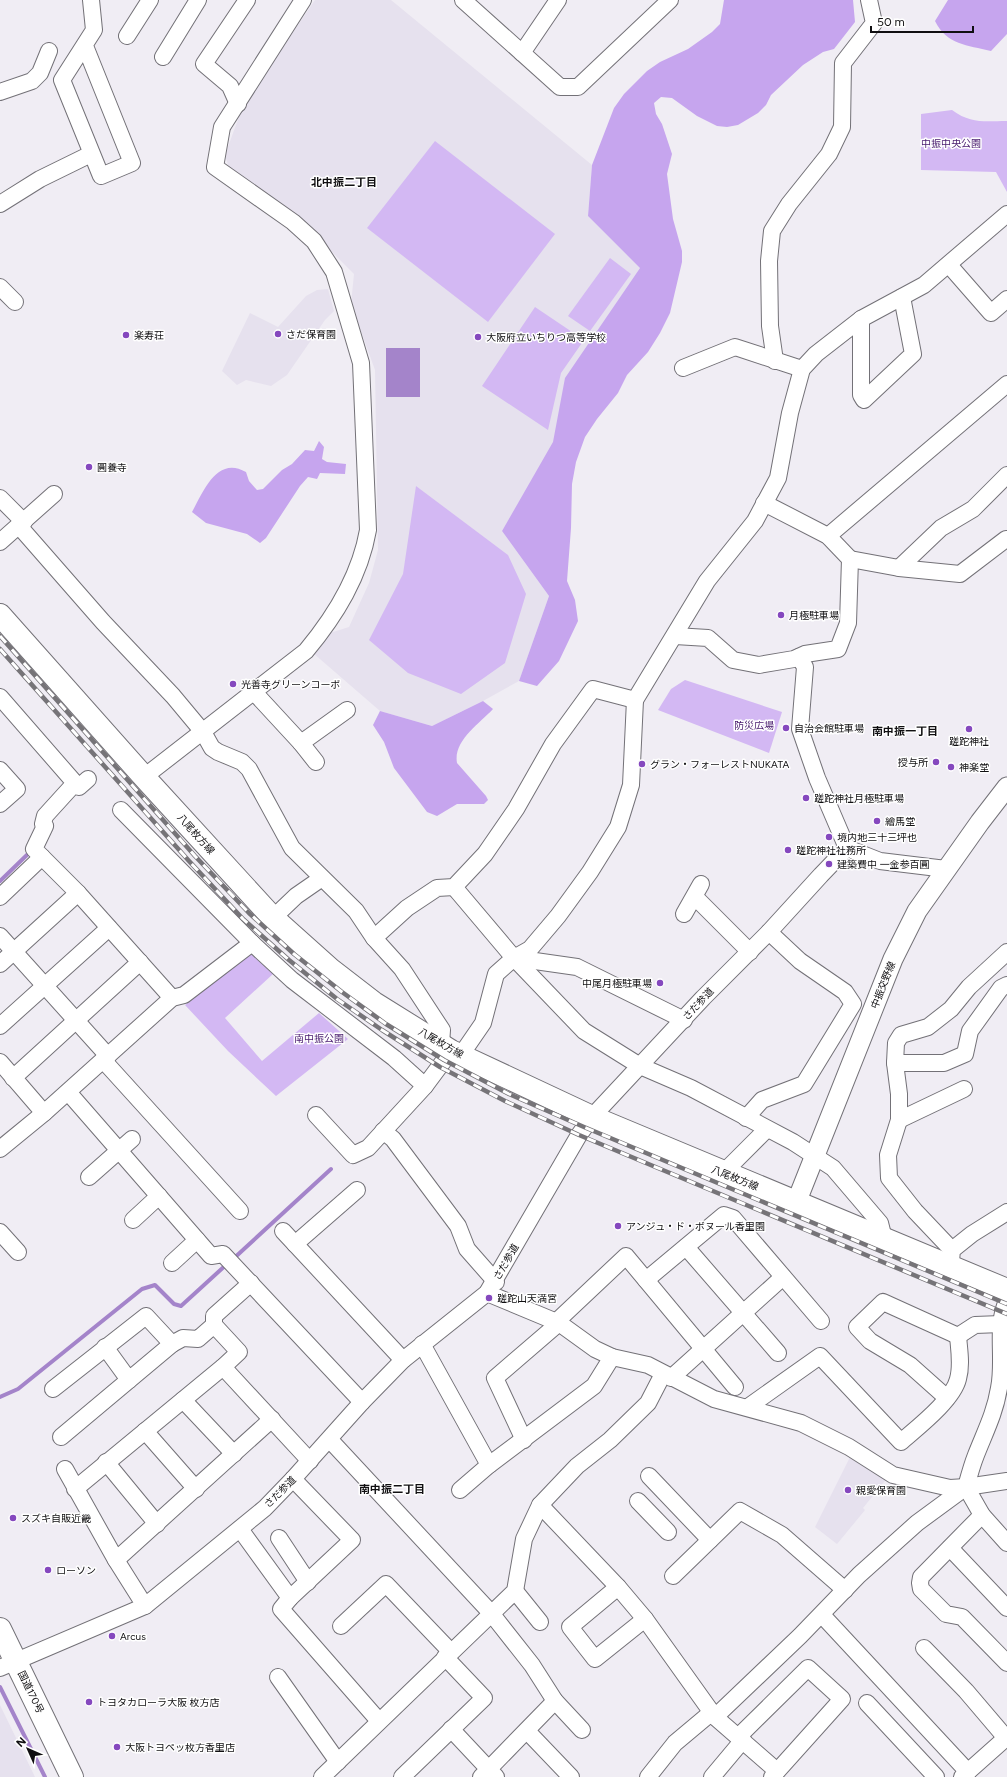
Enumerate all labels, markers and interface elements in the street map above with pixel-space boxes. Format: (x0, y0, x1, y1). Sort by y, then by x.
scale bar (871, 8, 973, 34)
text: 50 m (877, 15, 905, 29)
park label: 中振中央公園 (921, 137, 981, 150)
district label: 北中振二丁目 (311, 176, 377, 189)
place label: さだ保育園 (286, 328, 336, 341)
place label: 楽寿荘 (134, 329, 164, 342)
marker: さだ保育園 (273, 329, 283, 339)
marker: 楽寿荘 (121, 330, 131, 340)
place label: 大阪府立いちりつ高等学校 (486, 331, 606, 344)
marker: 大阪府立いちりつ高等学校 (473, 332, 483, 342)
place label: 圓養寺 (97, 461, 127, 474)
marker: 圓養寺 (84, 462, 94, 472)
place label: 月極駐車場 (789, 609, 839, 622)
marker: 月極駐車場 (776, 610, 786, 620)
place label: 光善寺グリーンコーポ (241, 678, 341, 691)
marker: 光善寺グリーンコーポ (228, 679, 238, 689)
park label: 防災広場 (734, 719, 774, 732)
place label: 自治会館駐車場 (794, 722, 864, 735)
marker: 自治会館駐車場 (781, 723, 791, 733)
marker: 蹉跎神社 (964, 724, 974, 734)
district label: 南中振一丁目 (872, 725, 938, 738)
place label: 蹉跎神社 (949, 735, 989, 748)
place label: 授与所 (898, 756, 928, 769)
marker: 授与所 (931, 757, 941, 767)
place label: グラン・フォーレストNUKATA (650, 758, 789, 771)
marker: グラン・フォーレストNUKATA (637, 759, 647, 769)
place label: 神楽堂 (959, 761, 989, 774)
marker: 神楽堂 (946, 762, 956, 772)
place label: 蹉跎神社月極駐車場 (814, 792, 904, 805)
marker: 蹉跎神社月極駐車場 (801, 793, 811, 803)
street label: 八尾枚方線 (174, 811, 218, 857)
place label: 繪馬堂 (885, 815, 915, 828)
marker: 繪馬堂 (872, 816, 882, 826)
place label: 境内地三十三坪也 (837, 831, 917, 844)
marker: 境内地三十三坪也 (824, 832, 834, 842)
place label: 蹉跎神社社務所 (796, 844, 866, 857)
marker: 蹉跎神社社務所 (783, 845, 793, 855)
place label: 建築費中 一金参百圓 (837, 858, 929, 871)
marker: 建築費中 一金参百圓 (824, 859, 834, 869)
street label: 中振交野線 (868, 959, 898, 1011)
place label: 中尾月極駐車場 (582, 977, 652, 990)
marker: 中尾月極駐車場 (655, 978, 665, 988)
street label: さだ参道 (680, 985, 716, 1023)
street label: 八尾枚方線 (416, 1025, 466, 1061)
park label: 南中振公園 (294, 1032, 344, 1045)
street label: 八尾枚方線 (709, 1163, 761, 1193)
place label: アンジュ・ド・ボヌール香里園 (626, 1220, 765, 1233)
marker: アンジュ・ド・ボヌール香里園 (613, 1221, 623, 1231)
street label: さだ参道 (490, 1241, 522, 1283)
place label: 蹉跎山天満宮 (497, 1292, 557, 1305)
marker: 蹉跎山天満宮 (484, 1293, 494, 1303)
street label: さだ参道 (261, 1473, 299, 1511)
district label: 南中振二丁目 (359, 1483, 425, 1496)
place label: 親愛保育園 (856, 1484, 906, 1497)
marker: 親愛保育園 (843, 1485, 853, 1495)
place label: スズキ自販近畿 (21, 1512, 91, 1525)
marker: スズキ自販近畿 (8, 1513, 18, 1523)
place label: ローソン (56, 1564, 96, 1577)
marker: ローソン (43, 1565, 53, 1575)
place label: Arcus (120, 1630, 146, 1643)
marker: Arcus (107, 1631, 117, 1641)
street label: 国道170号 (15, 1669, 47, 1715)
place label: トヨタカローラ大阪 枚方店 (97, 1696, 219, 1709)
marker: トヨタカローラ大阪 枚方店 (84, 1697, 94, 1707)
north arrow (8, 1729, 48, 1769)
text: N (14, 1735, 29, 1750)
place label: 大阪トヨペッ枚方香里店 (125, 1741, 235, 1754)
marker: 大阪トヨペッ枚方香里店 (112, 1742, 122, 1752)

